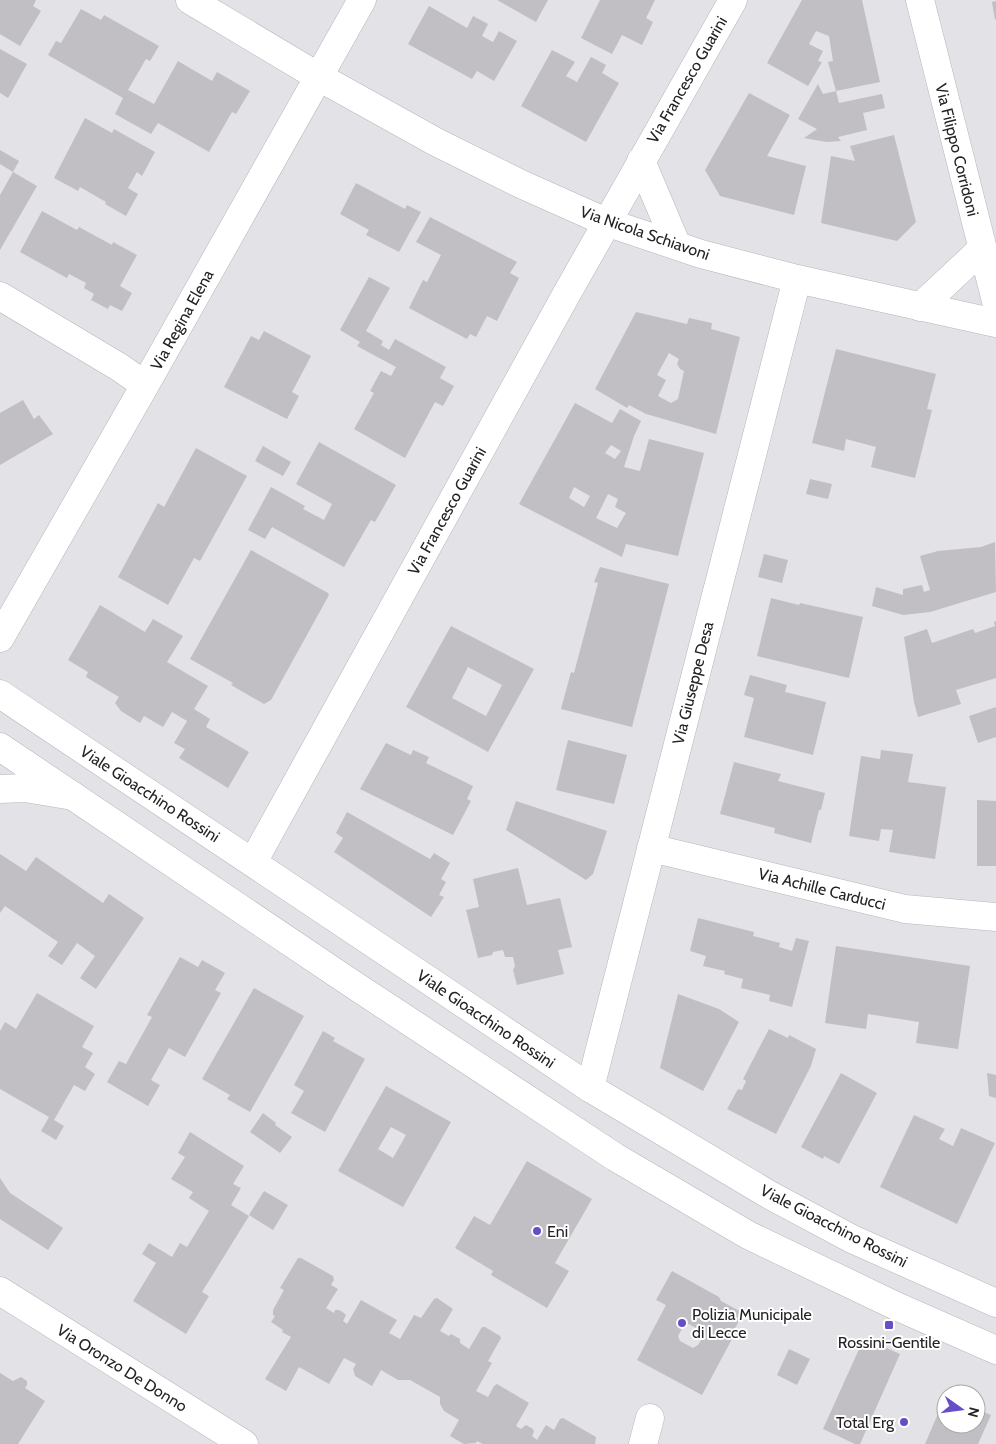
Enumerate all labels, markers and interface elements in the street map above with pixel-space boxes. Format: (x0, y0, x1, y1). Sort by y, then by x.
street label: Via Francesco Guarini (643, 13, 731, 147)
street label: Via Filippo Corridoni (931, 82, 983, 218)
street label: Via Nicola Schiavoni (578, 202, 712, 264)
street label: Via Regina Elena (147, 266, 218, 374)
street label: Via Francesco Guarini (404, 444, 490, 578)
street label: Via Giuseppe Desa (669, 619, 718, 746)
street label: Viale Gioacchino Rossini (77, 742, 223, 846)
street label: Via Achille Carducci (756, 864, 888, 914)
street label: Viale Gioacchino Rossini (413, 966, 559, 1072)
street label: Viale Gioacchino Rossini (757, 1181, 911, 1271)
place label: Eni (547, 1222, 568, 1241)
marker: Eni (531, 1225, 543, 1237)
place label: Polizia Municipale di Lecce (692, 1305, 812, 1342)
marker: Polizia Municipale di Lecce (676, 1317, 688, 1329)
marker: Rossini-Gentile (883, 1319, 895, 1331)
street label: Via Oronzo De Donno (53, 1320, 191, 1416)
place label: Rossini-Gentile (838, 1333, 940, 1352)
north arrow (936, 1384, 986, 1434)
text: N (964, 1405, 984, 1419)
place label: Total Erg (836, 1413, 895, 1432)
marker: Total Erg (898, 1416, 910, 1428)

